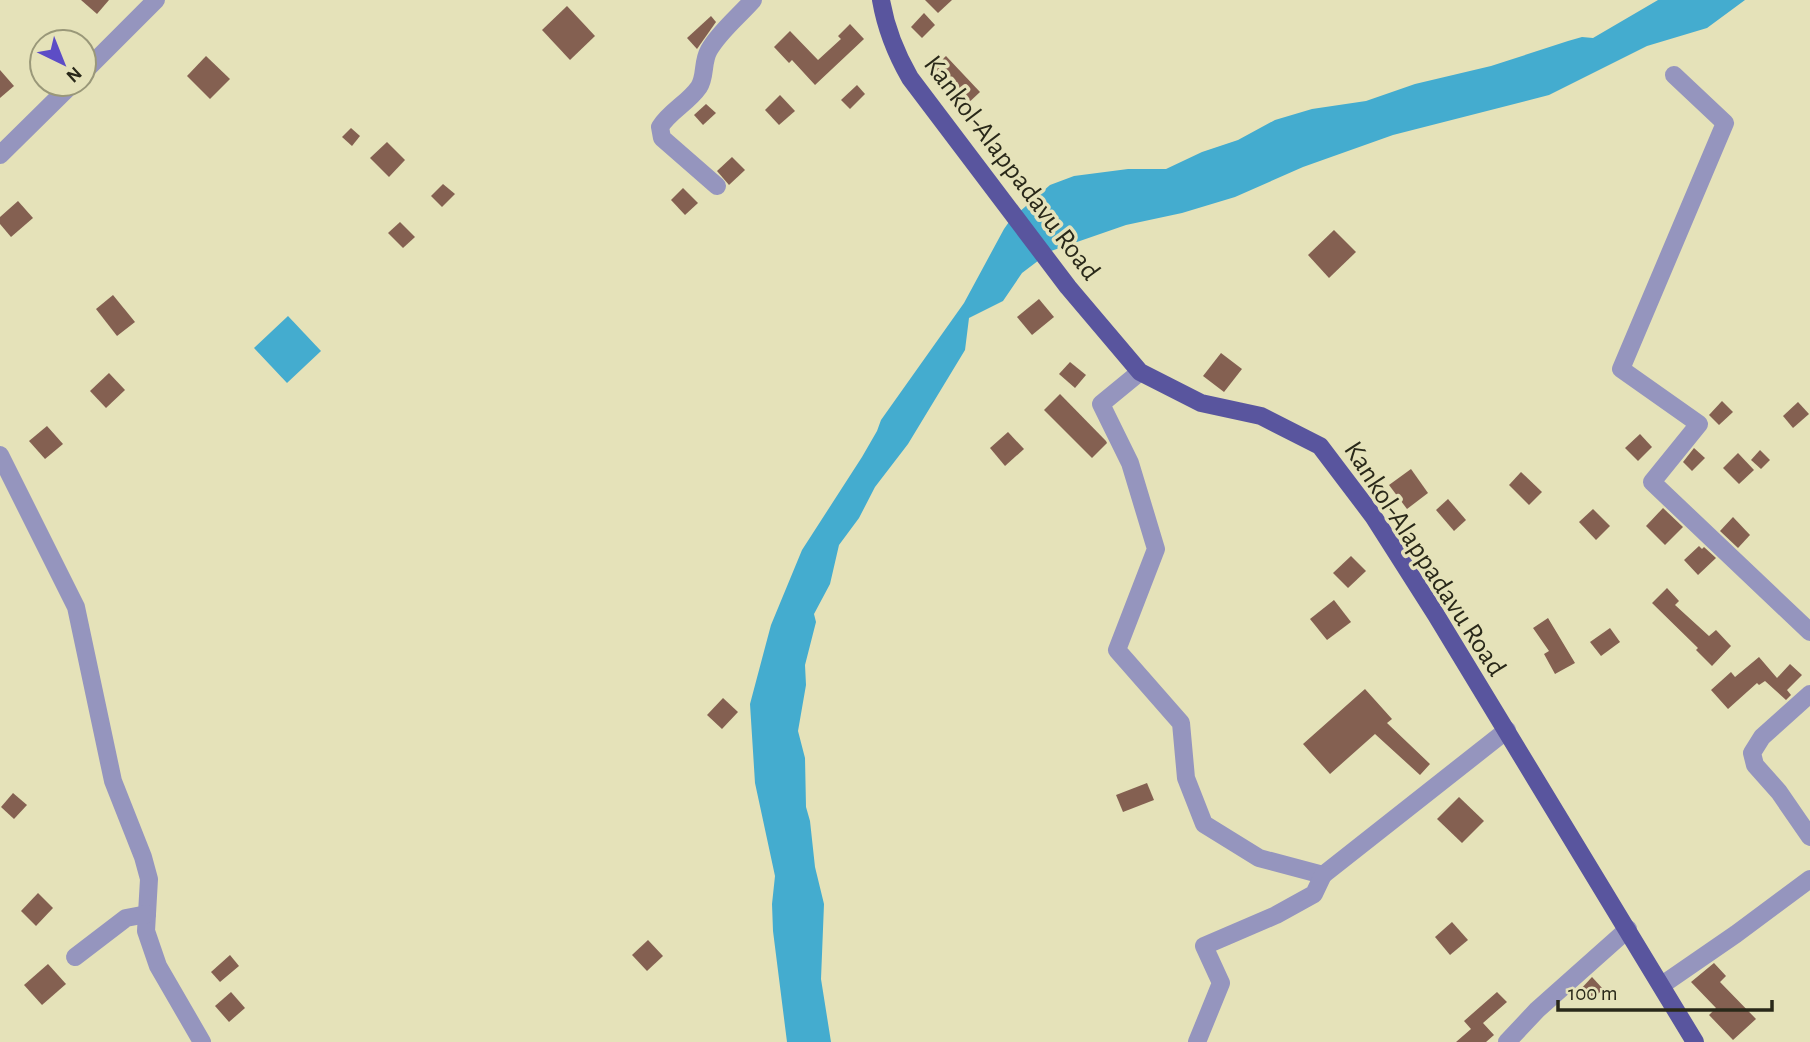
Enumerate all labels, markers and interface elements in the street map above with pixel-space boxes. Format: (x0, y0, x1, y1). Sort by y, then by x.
north arrow (28, 28, 98, 98)
street label: Kankol-Alappadavu Road (918, 51, 1105, 286)
text: N (62, 63, 85, 86)
street label: Kankol-Alappadavu Road (1338, 437, 1510, 681)
scale bar (1558, 968, 1772, 1012)
text: 100 m (1568, 983, 1618, 1004)

